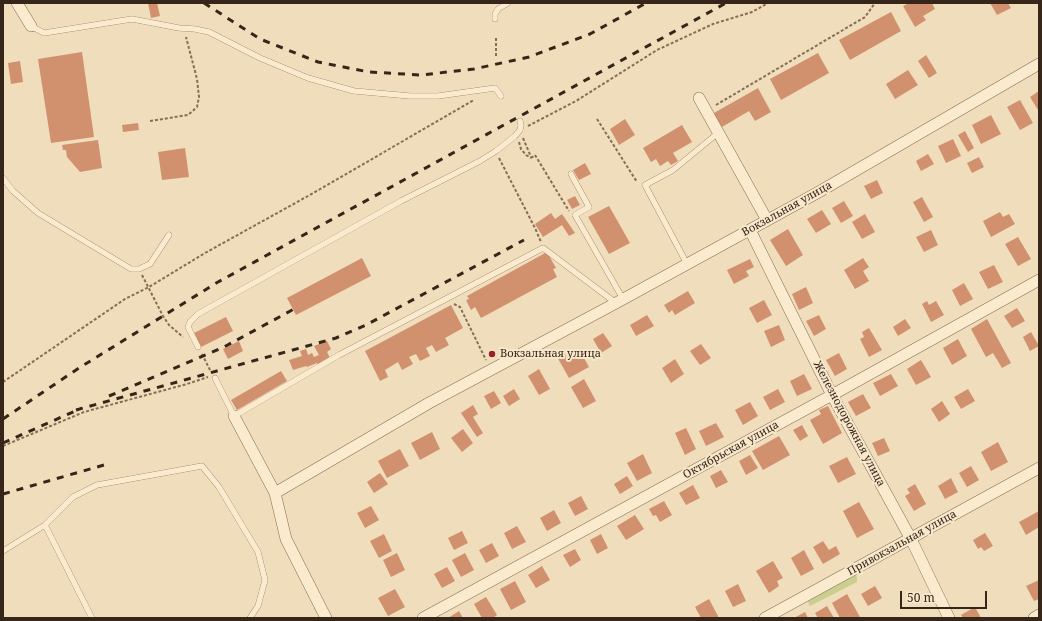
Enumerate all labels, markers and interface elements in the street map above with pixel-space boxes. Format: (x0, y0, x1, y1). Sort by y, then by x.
street label: Вокзальная улица (740, 179, 834, 239)
place label: Вокзальная улица (500, 347, 601, 361)
marker: Вокзальная улица (487, 349, 497, 359)
street label: Железнодорожная улица (810, 359, 888, 489)
street label: Октябрьская улица (681, 418, 781, 482)
street label: Привокзальная улица (845, 507, 959, 579)
scale bar (902, 583, 989, 609)
text: 50 m (907, 589, 935, 606)

